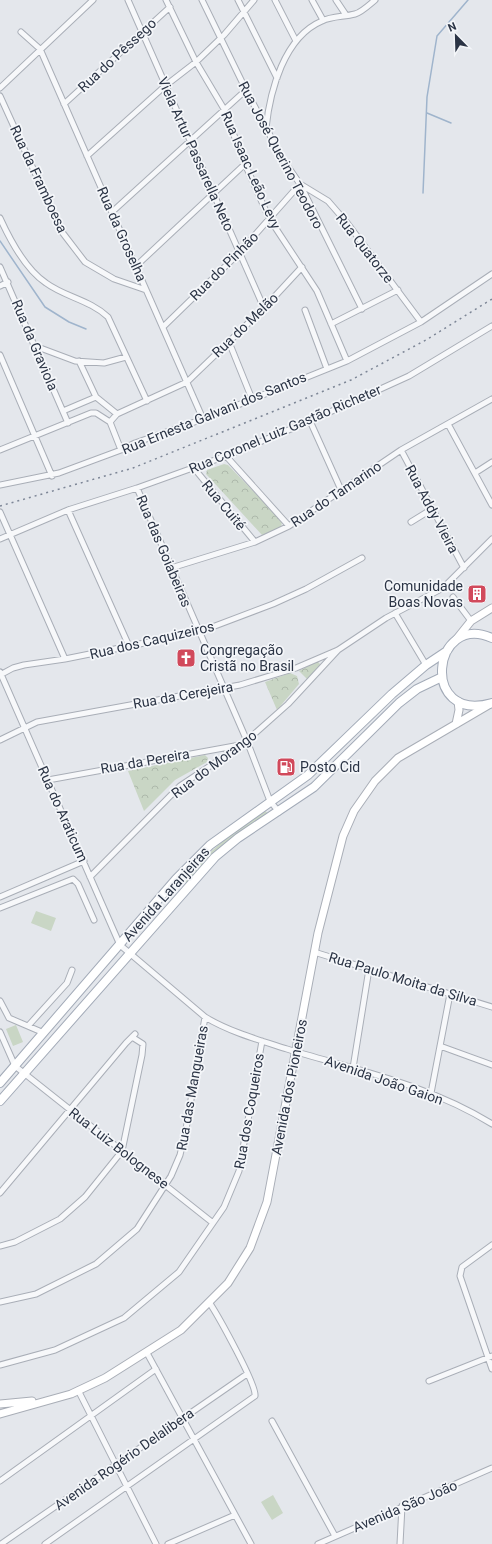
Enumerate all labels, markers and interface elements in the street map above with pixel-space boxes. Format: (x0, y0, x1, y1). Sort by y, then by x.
street label: Rua do Pêssego (75, 15, 159, 95)
north arrow (436, 16, 476, 56)
text: N (446, 20, 459, 35)
street label: Viela Artur Passarella Neto (155, 74, 237, 234)
street label: Rua José Querino Teodoro (235, 79, 327, 231)
street label: Rua Isaac Leão Levy (218, 109, 284, 232)
street label: Rua da Framboesa (7, 123, 71, 235)
street label: Rua da Groselha (94, 184, 150, 284)
street label: Rua Quatorze (333, 210, 397, 286)
street label: Rua do Pinhão (186, 228, 262, 304)
street label: Rua do Melão (209, 290, 281, 360)
street label: Rua da Graviola (9, 297, 61, 393)
street label: Rua Ernesta Galvani dos Santos (119, 369, 309, 457)
street label: Rua Coronel Luiz Gastão Richeter (187, 381, 384, 477)
street label: Rua do Tamarino (288, 458, 384, 530)
street label: Rua Addy Vieira (402, 462, 462, 556)
street label: Rua Cuité (199, 477, 249, 533)
street label: Rua das Goiabeiras (133, 493, 195, 609)
place label: Comunidade Boas Novas (384, 578, 463, 610)
building icon: Comunidade Boas Novas (466, 583, 488, 605)
street label: Rua dos Caquizeiros (88, 618, 216, 662)
place label: Congregação Cristã no Brasil (200, 642, 294, 674)
church icon: Congregação Cristã no Brasil (175, 647, 197, 669)
street label: Rua da Cerejeira (132, 678, 234, 712)
street label: Rua do Morango (168, 727, 260, 801)
street label: Rua da Pereira (99, 745, 191, 777)
fuel station icon: Posto Cid (275, 756, 297, 778)
place label: Posto Cid (300, 759, 360, 775)
street label: Rua do Araticum (35, 764, 91, 864)
street label: Avenida Laranjeiras (119, 844, 213, 944)
street label: Rua Paulo Moita da Silva (327, 949, 479, 1009)
street label: Avenida dos Pioneiros (268, 1018, 310, 1156)
street label: Rua das Mangueiras (173, 1024, 211, 1152)
street label: Rua dos Coqueiros (231, 1052, 267, 1170)
street label: Avenida João Gaion (323, 1052, 445, 1108)
street label: Rua Luiz Bolognese (66, 1104, 172, 1192)
street label: Avenida Rogério Delalibera (51, 1405, 197, 1513)
street label: Avenida São João (350, 1477, 460, 1535)

